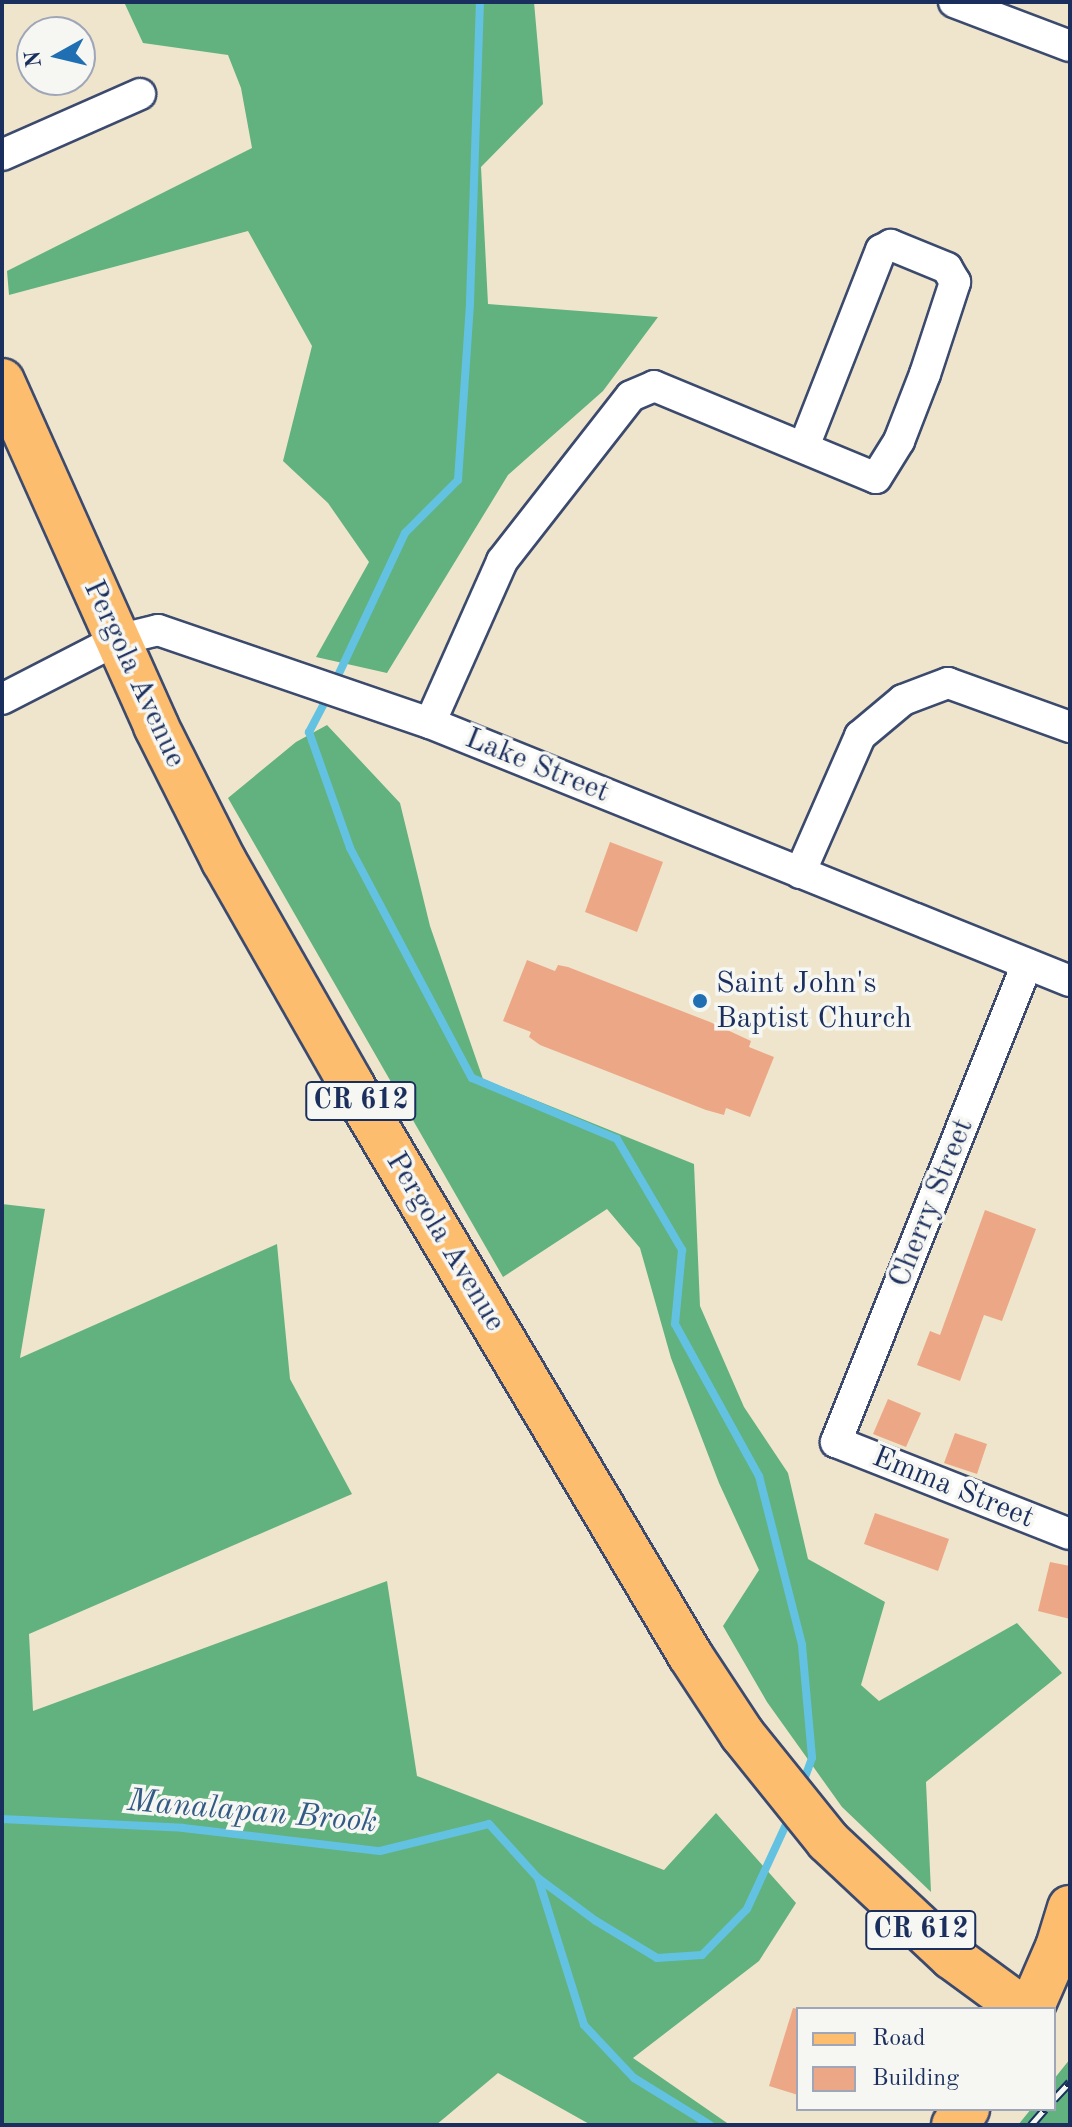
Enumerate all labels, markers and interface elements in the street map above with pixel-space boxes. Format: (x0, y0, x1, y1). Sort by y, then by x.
north arrow (16, 16, 96, 96)
text: N (22, 49, 46, 69)
street label: Pergola Avenue (75, 575, 193, 773)
street label: Lake Street (460, 721, 614, 811)
place label: Saint John's Baptist Church (716, 966, 912, 1036)
marker: Saint John's Baptist Church (691, 992, 709, 1010)
road number: CR 612 (305, 1077, 417, 1125)
street label: Cherry Street (882, 1113, 982, 1293)
street label: Pergola Avenue (377, 1146, 513, 1338)
street label: Emma Street (867, 1439, 1039, 1537)
water label: Manalapan Brook (126, 1783, 378, 1843)
road number: CR 612 (865, 1906, 977, 1954)
legend (796, 2007, 1056, 2111)
text: Road (872, 2027, 925, 2051)
text: Building (872, 2067, 959, 2091)

